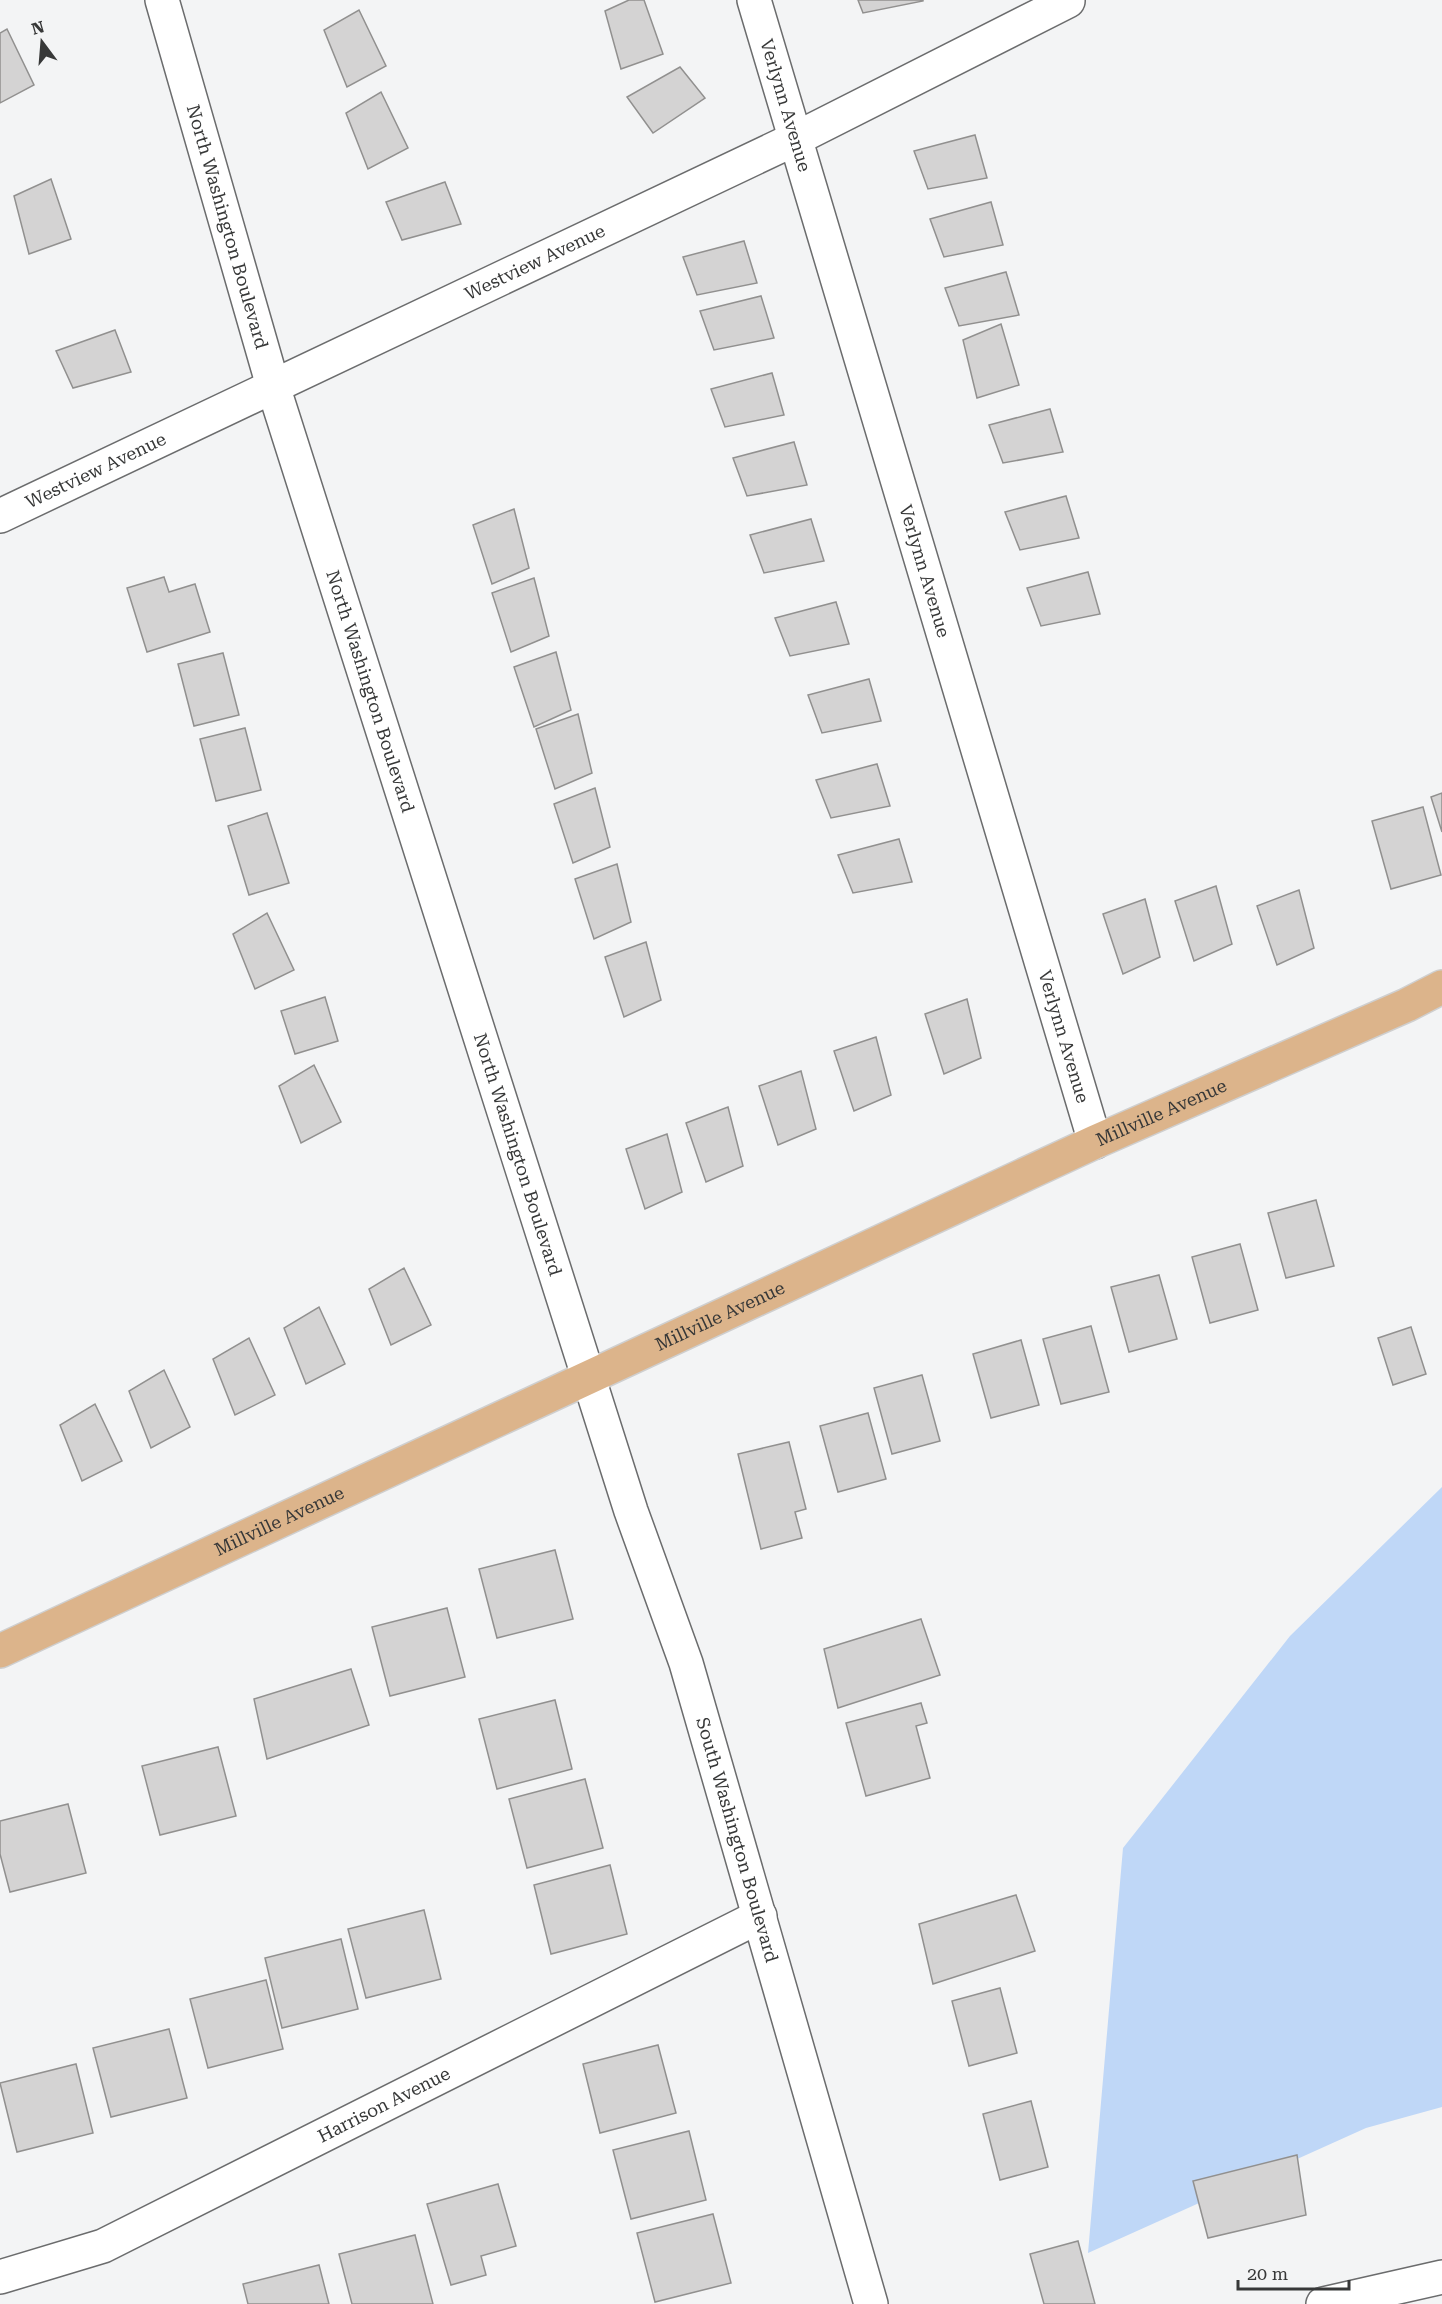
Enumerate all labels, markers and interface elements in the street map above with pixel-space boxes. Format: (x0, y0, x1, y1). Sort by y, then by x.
north arrow (12, 12, 72, 72)
text: N (29, 17, 47, 39)
street label: Verlynn Avenue (756, 36, 816, 174)
street label: North Washington Boulevard (183, 102, 273, 352)
street label: Westview Avenue (461, 220, 608, 304)
street label: Westview Avenue (22, 428, 169, 512)
street label: Verlynn Avenue (895, 502, 955, 640)
street label: North Washington Boulevard (322, 567, 419, 815)
street label: Verlynn Avenue (1034, 968, 1094, 1106)
street label: North Washington Boulevard (470, 1030, 567, 1279)
street label: Millville Avenue (1093, 1075, 1230, 1150)
street label: Millville Avenue (652, 1277, 788, 1355)
street label: Millville Avenue (211, 1482, 347, 1560)
street label: South Washington Boulevard (692, 1715, 783, 1965)
street label: Harrison Avenue (314, 2062, 454, 2146)
scale bar (1238, 2253, 1349, 2291)
text: 20 m (1247, 2263, 1288, 2284)

